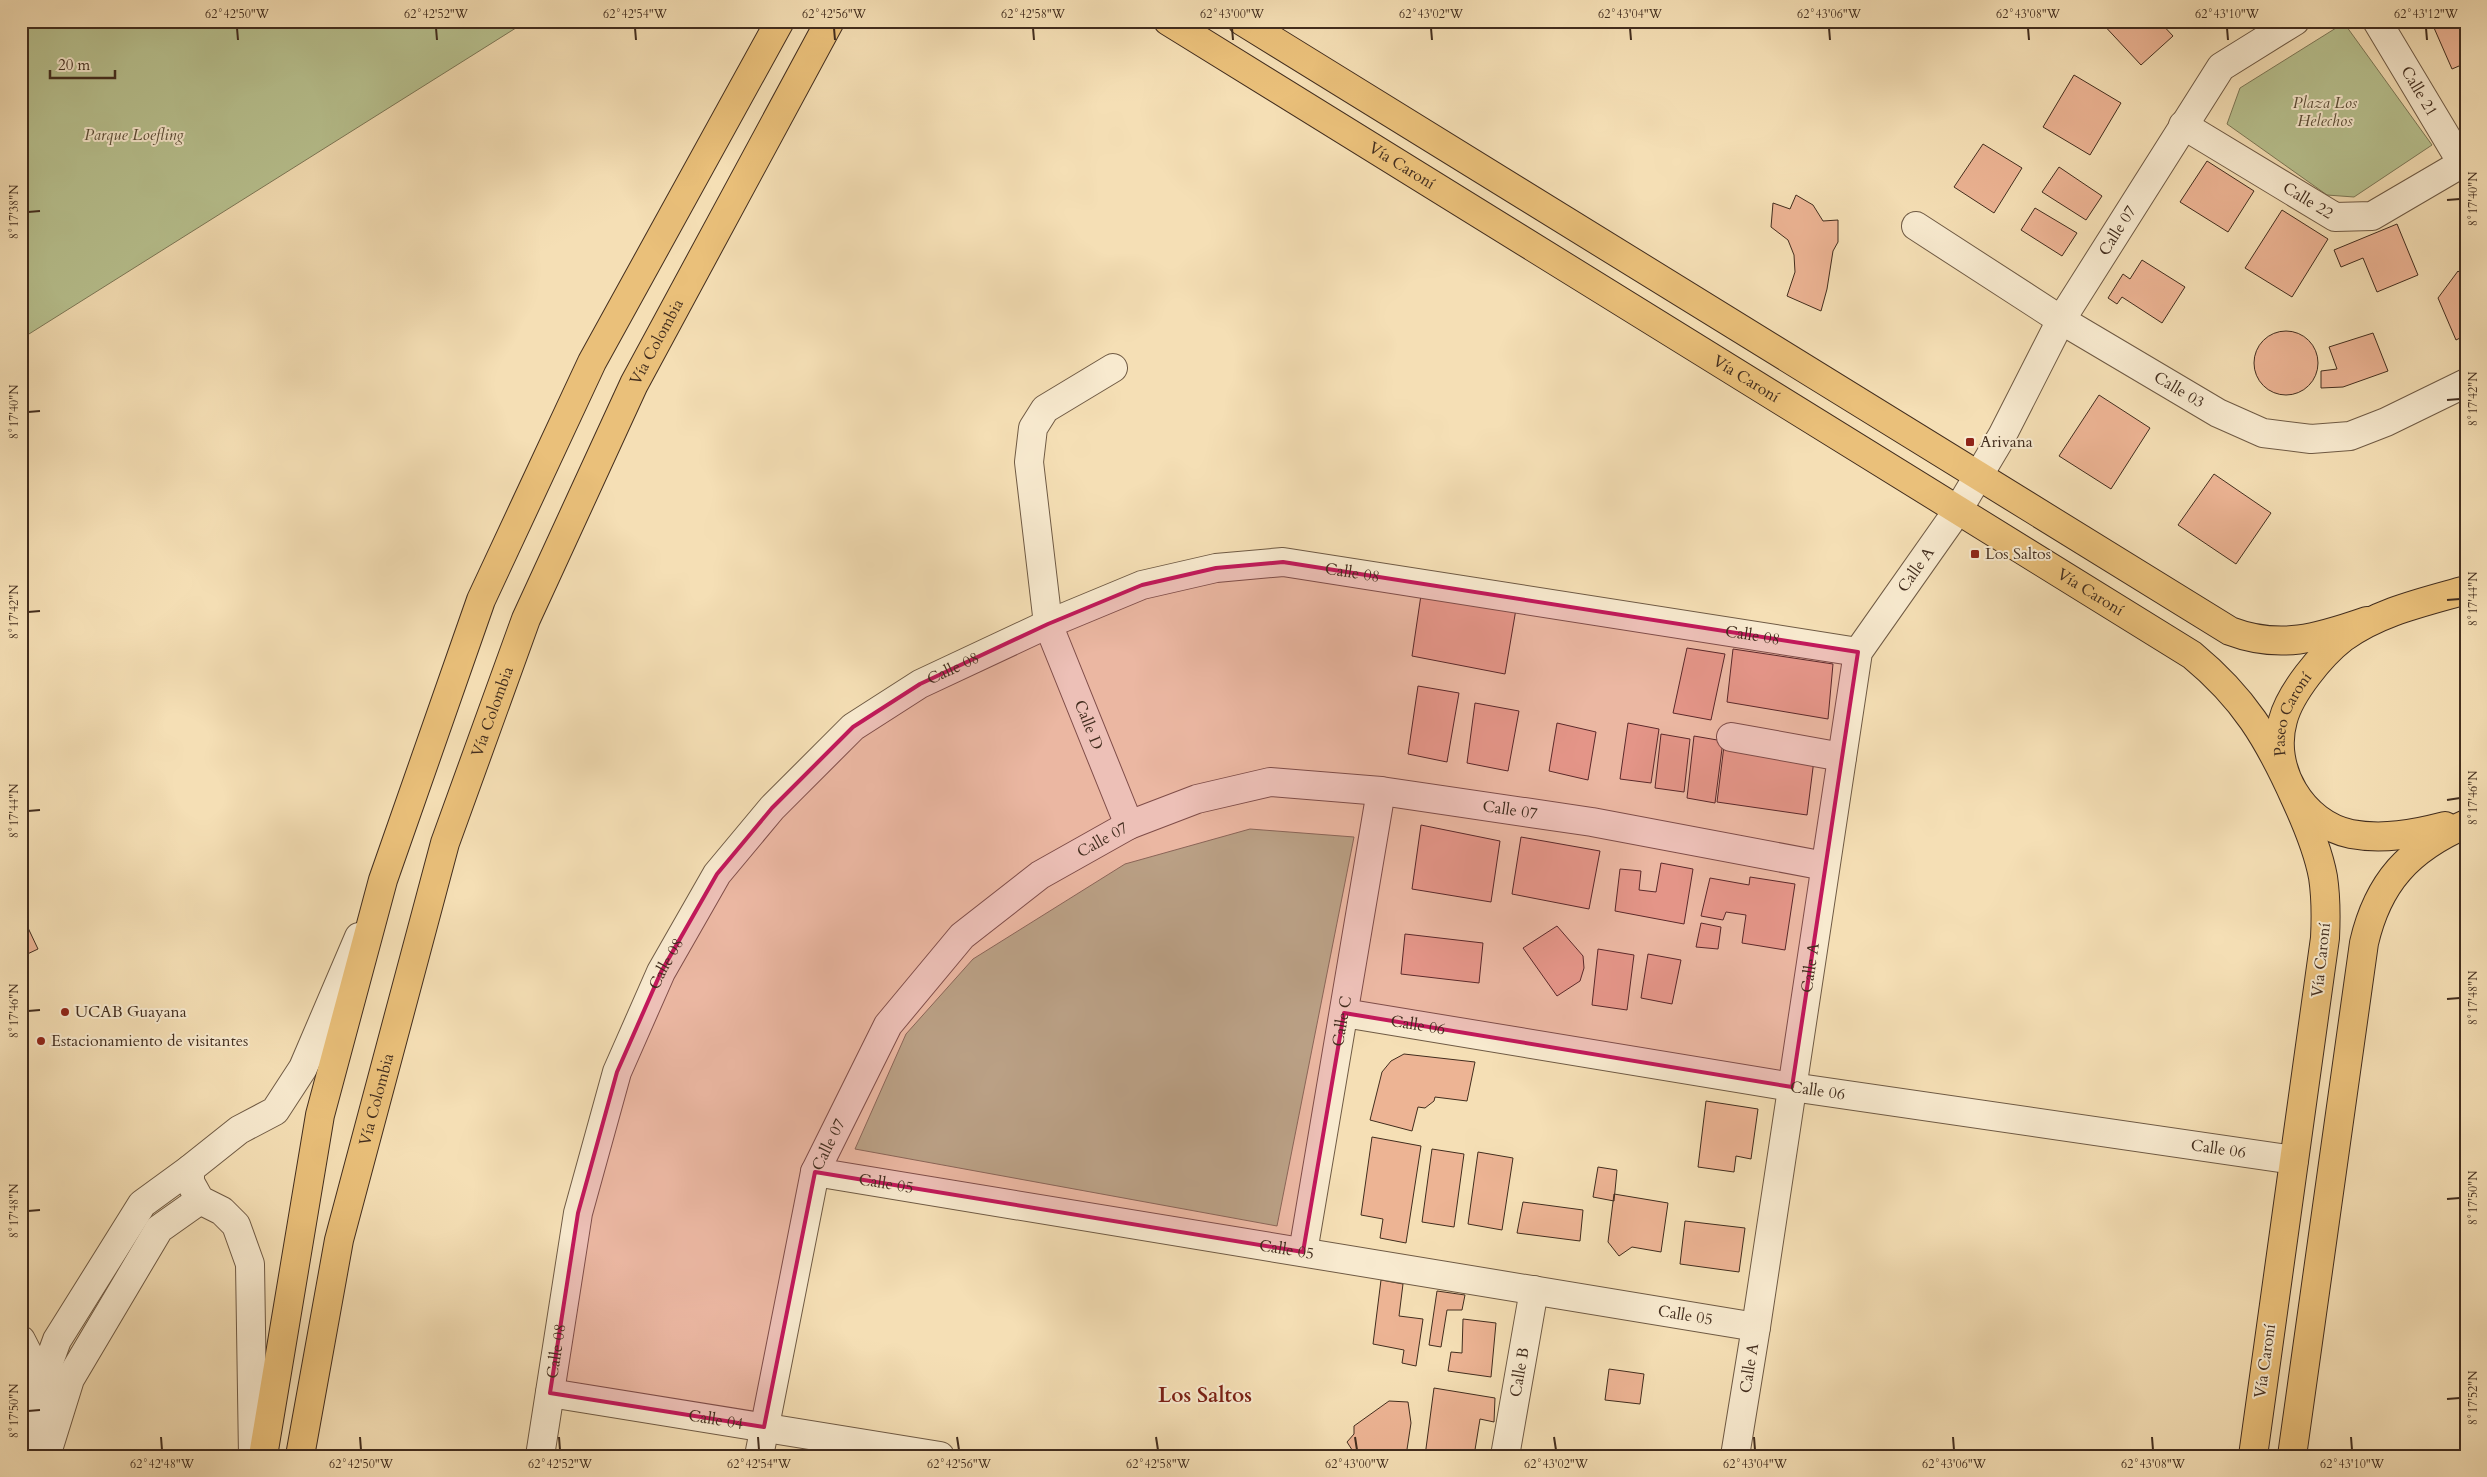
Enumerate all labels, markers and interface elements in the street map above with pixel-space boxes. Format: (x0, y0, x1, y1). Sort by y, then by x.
text: 62°42'50"W (205, 6, 270, 22)
text: 62°42'52"W (404, 6, 469, 22)
text: 62°42'54"W (603, 6, 668, 22)
text: 62°42'56"W (802, 6, 867, 22)
text: 62°42'58"W (1001, 6, 1066, 22)
text: 62°43'00"W (1200, 6, 1265, 22)
text: 62°43'02"W (1399, 6, 1464, 22)
text: 62°43'04"W (1598, 6, 1663, 22)
text: 62°43'06"W (1797, 6, 1862, 22)
text: 62°43'08"W (1996, 6, 2061, 22)
text: 62°43'10"W (2195, 6, 2260, 22)
text: 62°43'12"W (2394, 6, 2459, 22)
scale bar (50, 48, 115, 80)
text: 20 m (58, 55, 90, 75)
street label: Calle 21 (2395, 62, 2443, 121)
park label: Plaza Los Helechos (2293, 92, 2358, 132)
park label: Parque Loefling (84, 124, 184, 146)
street label: Vía Caroní (1364, 137, 1440, 195)
text: 8°17'40"N (2465, 171, 2481, 226)
street label: Calle 22 (2279, 177, 2337, 224)
text: 8°17'38"N (6, 184, 22, 239)
street label: Calle 07 (2093, 201, 2142, 260)
street label: Vía Colombia (625, 295, 689, 389)
street label: Vía Caroní (1709, 350, 1784, 408)
street label: Calle 03 (2150, 366, 2208, 413)
text: 8°17'42"N (2465, 371, 2481, 426)
text: 8°17'40"N (6, 384, 22, 439)
place label: Arivana (1980, 431, 2033, 453)
marker: Arivana (1964, 436, 1976, 448)
street label: Calle A (1892, 542, 1940, 597)
place label: Los Saltos (1985, 543, 2051, 565)
marker: Los Saltos (1969, 548, 1981, 560)
street label: Calle 08 (1323, 558, 1381, 588)
street label: Vía Caroní (2053, 563, 2128, 621)
text: 8°17'44"N (2465, 571, 2481, 626)
text: 8°17'42"N (6, 584, 22, 639)
street label: Calle 08 (1723, 620, 1782, 651)
street label: Calle 08 (923, 647, 983, 690)
street label: Vía Colombia (466, 663, 519, 760)
street label: Paseo Caroní (2269, 667, 2317, 757)
street label: Calle D (1069, 697, 1109, 753)
text: 8°17'46"N (2465, 770, 2481, 825)
text: 8°17'44"N (6, 783, 22, 838)
street label: Calle 07 (1481, 795, 1539, 825)
street label: Calle 07 (1073, 817, 1132, 863)
street label: Vía Caroní (2306, 921, 2336, 998)
street label: Calle 08 (644, 934, 689, 993)
street label: Calle A (1796, 941, 1825, 994)
text: 8°17'48"N (2465, 970, 2481, 1025)
text: 8°17'46"N (6, 983, 22, 1038)
street label: Calle C (1327, 994, 1357, 1048)
place label: UCAB Guayana (75, 1001, 187, 1023)
marker: UCAB Guayana (59, 1006, 71, 1018)
street label: Calle 06 (1389, 1010, 1447, 1041)
place label: Estacionamiento de visitantes (51, 1030, 248, 1052)
marker: Estacionamiento de visitantes (35, 1035, 47, 1047)
street label: Vía Colombia (354, 1051, 399, 1148)
street label: Calle 06 (1789, 1076, 1847, 1106)
street label: Calle 07 (806, 1115, 851, 1174)
street label: Calle 06 (2190, 1134, 2247, 1164)
street label: Calle 05 (857, 1168, 915, 1199)
text: 8°17'50"N (2465, 1170, 2481, 1225)
text: 8°17'48"N (6, 1183, 22, 1238)
street label: Calle 05 (1258, 1234, 1316, 1265)
street label: Calle 05 (1656, 1300, 1714, 1331)
street label: Calle 08 (541, 1322, 572, 1380)
street label: Vía Caroní (2249, 1322, 2281, 1400)
street label: Calle A (1734, 1341, 1764, 1395)
street label: Calle B (1505, 1346, 1535, 1399)
text: 8°17'52"N (2465, 1370, 2481, 1425)
district label: Los Saltos (1158, 1381, 1252, 1410)
text: 8°17'50"N (6, 1383, 22, 1438)
street label: Calle 04 (687, 1405, 745, 1435)
text: 62°42'48"W (130, 1456, 195, 1472)
text: 62°42'50"W (329, 1456, 394, 1472)
text: 62°42'52"W (528, 1456, 593, 1472)
text: 62°42'54"W (727, 1456, 792, 1472)
text: 62°42'56"W (927, 1456, 992, 1472)
text: 62°42'58"W (1126, 1456, 1191, 1472)
text: 62°43'00"W (1325, 1456, 1390, 1472)
text: 62°43'02"W (1524, 1456, 1589, 1472)
text: 62°43'04"W (1723, 1456, 1788, 1472)
text: 62°43'06"W (1922, 1456, 1987, 1472)
text: 62°43'08"W (2121, 1456, 2186, 1472)
text: 62°43'10"W (2320, 1456, 2385, 1472)

